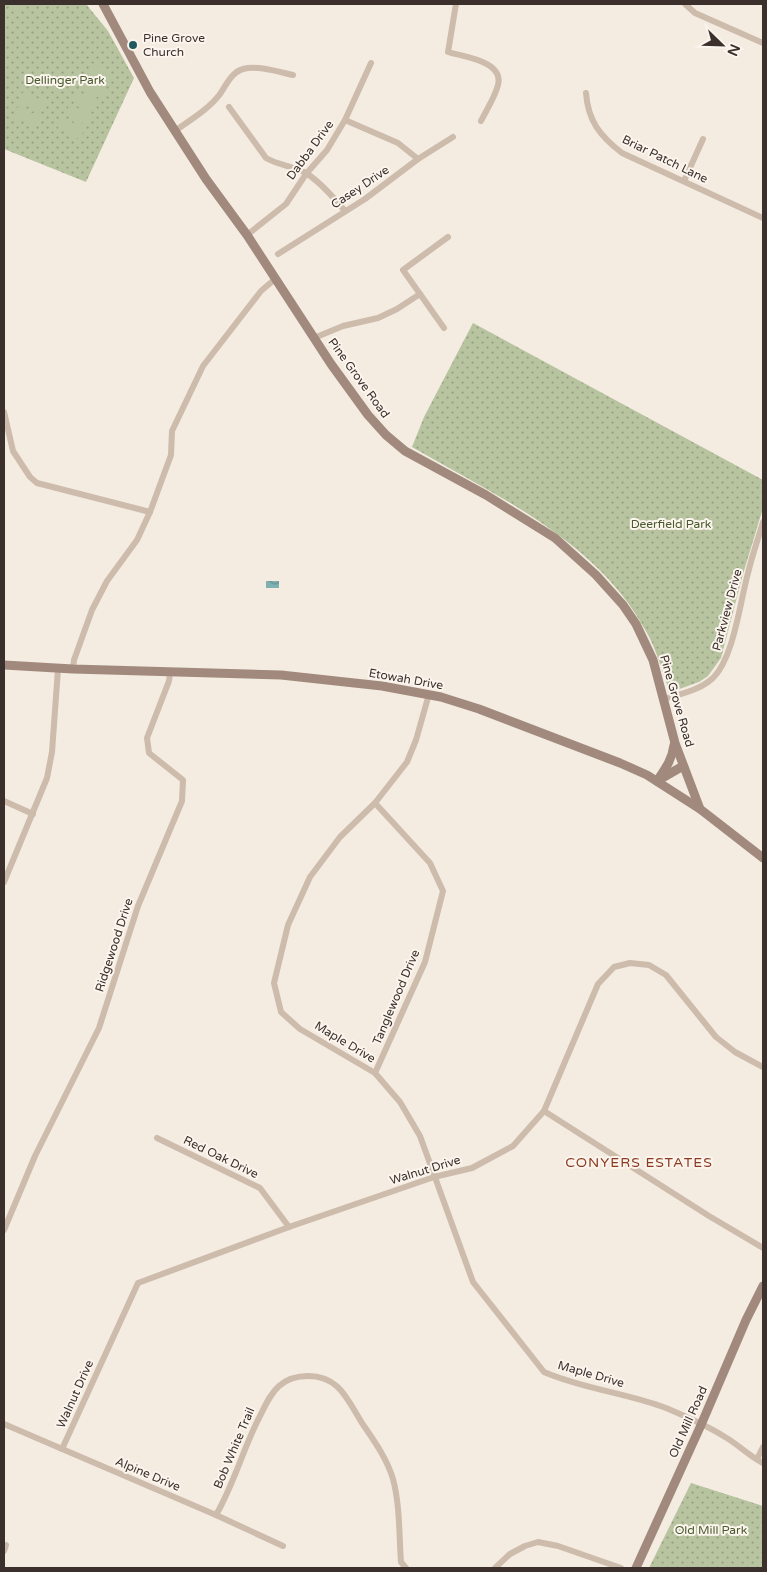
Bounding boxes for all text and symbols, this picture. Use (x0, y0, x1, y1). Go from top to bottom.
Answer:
north arrow (697, 20, 747, 70)
place label: Pine Grove Church (143, 31, 205, 59)
marker: Pine Grove Church (127, 39, 139, 51)
text: N (723, 41, 744, 58)
park label: Dellinger Park (25, 73, 105, 87)
street label: Dabba Drive (284, 117, 336, 183)
street label: Briar Patch Lane (620, 132, 710, 186)
street label: Casey Drive (328, 162, 392, 211)
street label: Pine Grove Road (325, 335, 393, 421)
park label: Deerfield Park (631, 517, 712, 531)
street label: Parkview Drive (709, 567, 745, 652)
street label: Pine Grove Road (657, 653, 697, 749)
street label: Etowah Drive (368, 666, 445, 692)
street label: Ridgewood Drive (92, 896, 136, 994)
street label: Tanglewood Drive (370, 947, 422, 1047)
street label: Maple Drive (312, 1018, 378, 1066)
street label: Red Oak Drive (181, 1133, 261, 1181)
street label: Walnut Drive (388, 1153, 462, 1187)
district label: CONYERS ESTATES (565, 1154, 713, 1171)
street label: Walnut Drive (54, 1358, 96, 1430)
street label: Maple Drive (556, 1358, 626, 1390)
street label: Old Mill Road (666, 1384, 710, 1460)
street label: Bob White Trail (211, 1405, 257, 1491)
street label: Alpine Drive (113, 1454, 183, 1494)
park label: Old Mill Park (675, 1523, 748, 1537)

